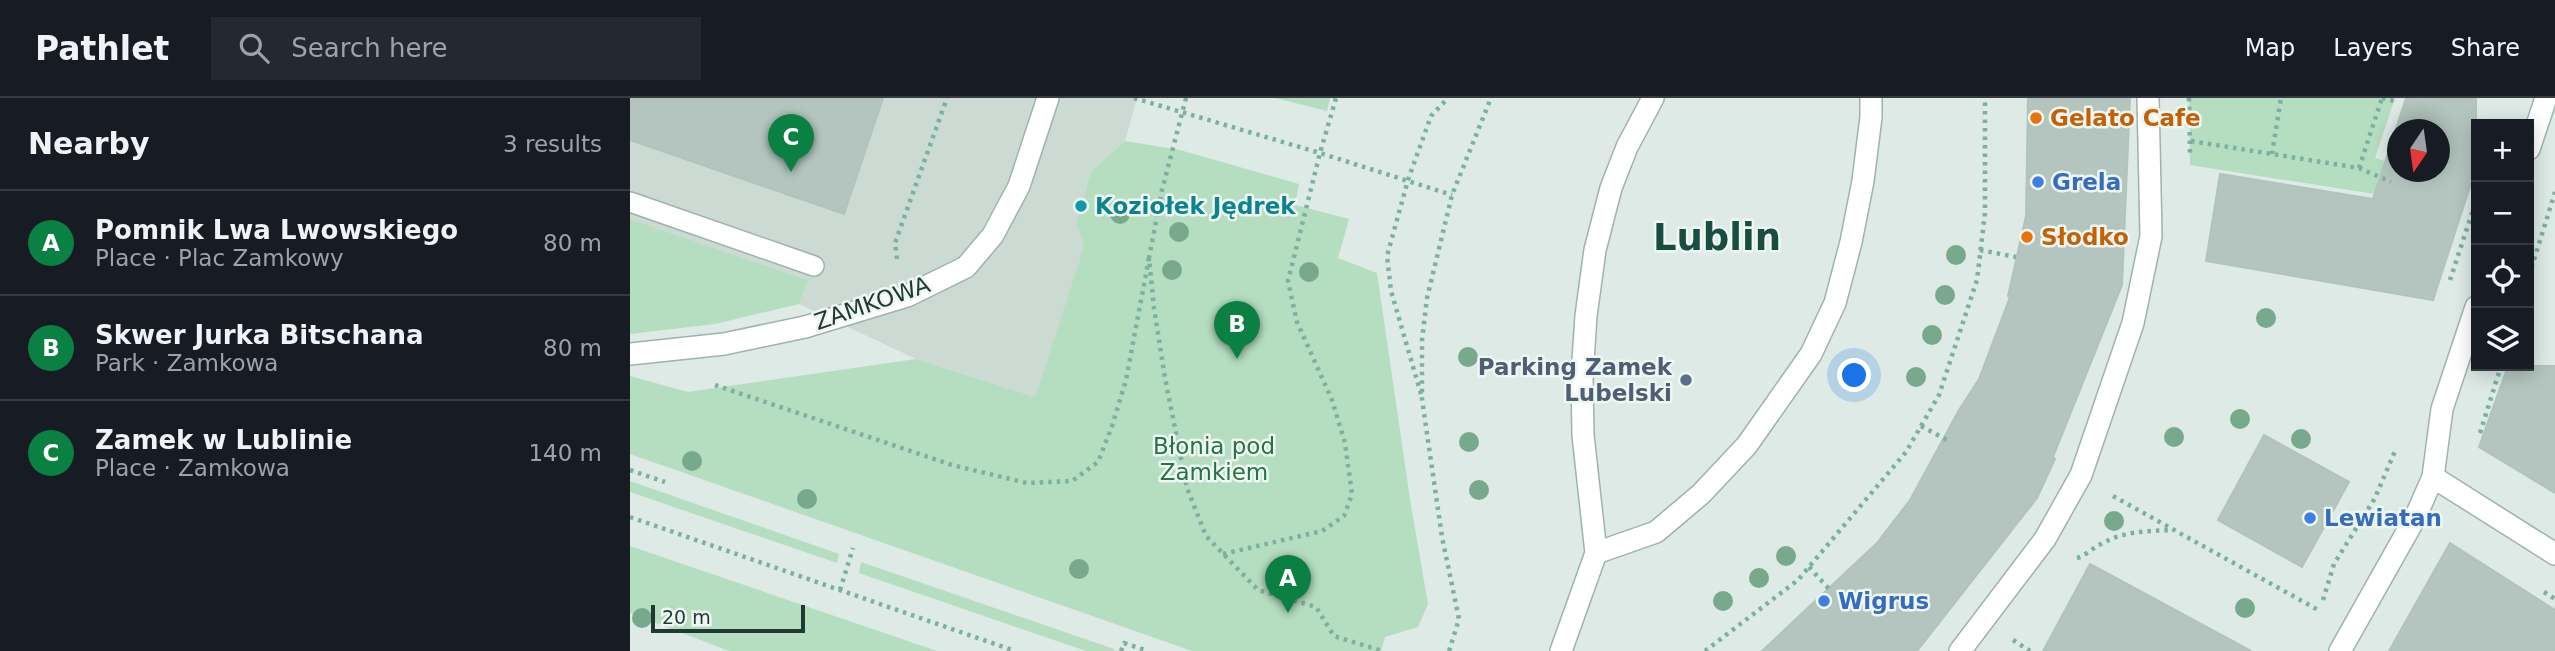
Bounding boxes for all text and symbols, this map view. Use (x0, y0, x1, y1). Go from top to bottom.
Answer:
search box (211, 17, 701, 80)
text: Pathlet (35, 29, 169, 68)
icon: search (235, 29, 273, 67)
text: Search here (291, 33, 448, 63)
text: Map (2245, 34, 2295, 62)
text: Layers (2333, 34, 2413, 62)
text: Share (2451, 34, 2520, 62)
place label: Gelato Cafe (2050, 105, 2201, 131)
marker: Gelato Cafe (2028, 110, 2044, 126)
pin: C (768, 114, 814, 172)
north arrow (2387, 119, 2450, 182)
map controls (2471, 119, 2534, 371)
button: + (2471, 119, 2534, 182)
text: Nearby (28, 126, 150, 161)
text: 3 results (503, 131, 602, 157)
place label: Grela (2052, 169, 2121, 195)
marker: Grela (2030, 174, 2046, 190)
button: − (2471, 182, 2534, 245)
place label: Koziołek Jędrek (1095, 193, 1296, 219)
marker: Koziołek Jędrek (1073, 198, 1089, 214)
text: Pomnik Lwa Lwowskiego (95, 215, 458, 245)
district label: Lublin (1653, 216, 1781, 259)
place label: Słodko (2041, 224, 2129, 250)
marker: Słodko (2019, 229, 2035, 245)
text: A (42, 230, 60, 256)
text: 80 m (543, 230, 602, 256)
text: Place · Plac Zamkowy (95, 245, 344, 271)
button: locate (2471, 245, 2534, 308)
street label: ZAMKOWA (811, 271, 933, 335)
pin: B (1214, 301, 1260, 359)
button: layers (2471, 308, 2534, 371)
text: Skwer Jurka Bitschana (95, 320, 424, 350)
text: B (42, 335, 60, 361)
text: 80 m (543, 335, 602, 361)
text: Park · Zamkowa (95, 350, 278, 376)
place label: Parking Zamek Lubelski (1478, 354, 1673, 406)
your location (1837, 358, 1871, 392)
marker: Parking Zamek Lubelski (1678, 372, 1694, 388)
text: Zamek w Lublinie (95, 425, 352, 455)
park label: Błonia pod Zamkiem (1153, 433, 1275, 485)
text: C (43, 440, 59, 466)
text: 140 m (528, 440, 602, 466)
text: Place · Zamkowa (95, 455, 290, 481)
place label: Lewiatan (2324, 505, 2442, 531)
marker: Lewiatan (2302, 510, 2318, 526)
pin: A (1265, 555, 1311, 613)
place label: Wigrus (1838, 588, 1929, 614)
marker: Wigrus (1816, 593, 1832, 609)
scale bar (651, 602, 805, 634)
text: 20 m (662, 606, 711, 628)

